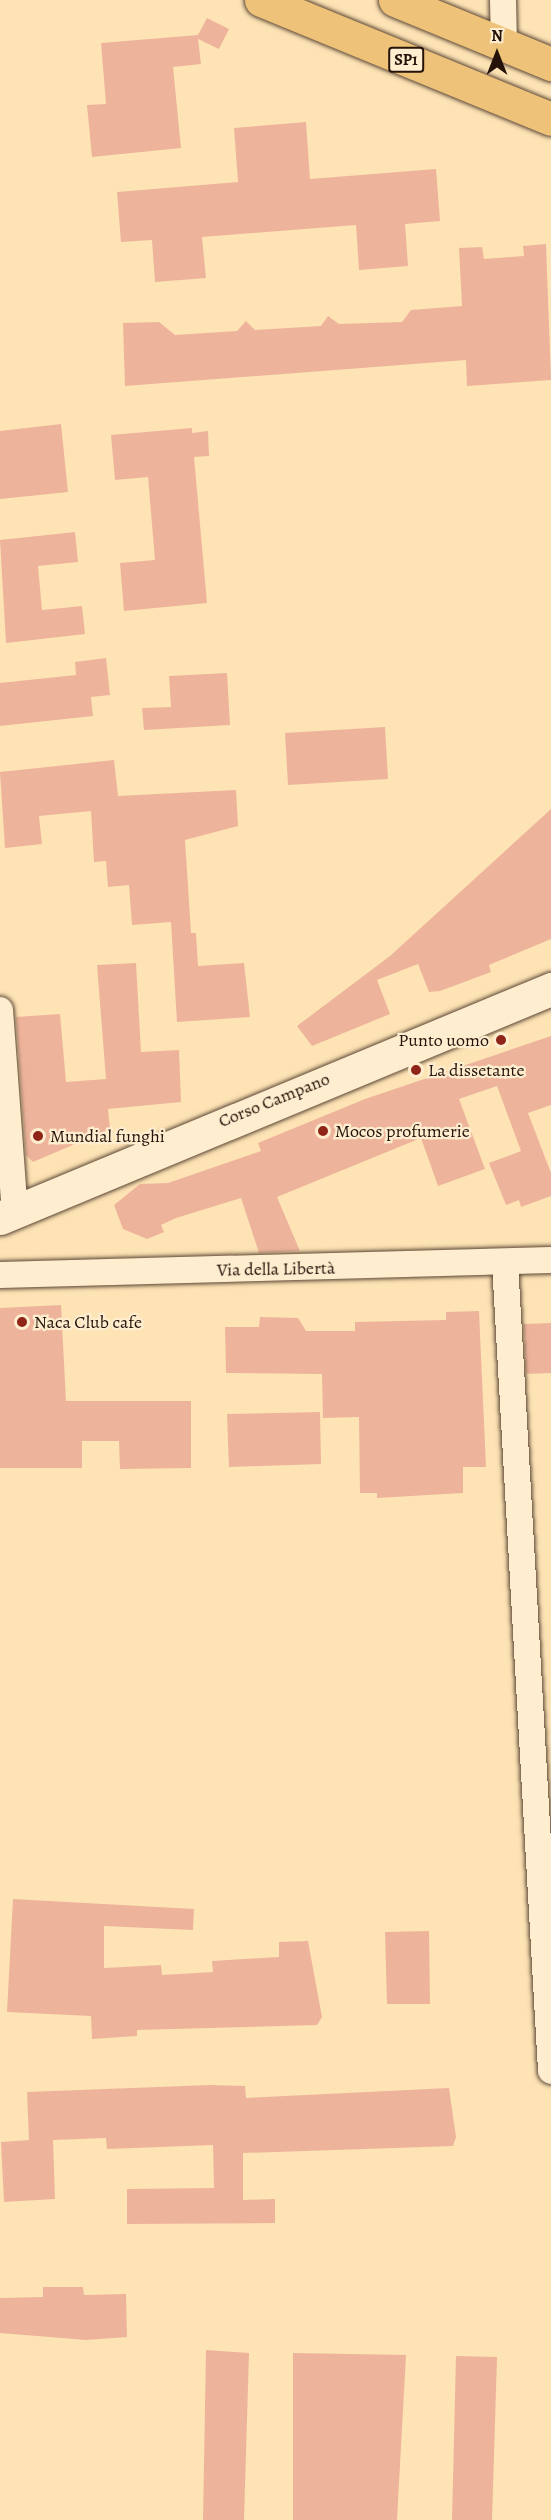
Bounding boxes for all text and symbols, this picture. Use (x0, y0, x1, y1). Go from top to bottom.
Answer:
north arrow (467, 24, 527, 84)
text: N (491, 25, 503, 47)
road number: SP1 (388, 47, 424, 73)
place label: Punto uomo (398, 1029, 489, 1051)
marker: Punto uomo (494, 1033, 508, 1047)
place label: La dissetante (428, 1059, 525, 1081)
marker: La dissetante (409, 1063, 423, 1077)
street label: Corso Campano (215, 1068, 333, 1132)
place label: Mocos profumerie (335, 1120, 470, 1142)
marker: Mocos profumerie (316, 1124, 330, 1138)
place label: Mundial funghi (50, 1125, 165, 1147)
marker: Mundial funghi (31, 1129, 45, 1143)
street label: Via della Libertà (217, 1257, 335, 1281)
place label: Naca Club cafe (34, 1311, 142, 1333)
marker: Naca Club cafe (15, 1315, 29, 1329)

